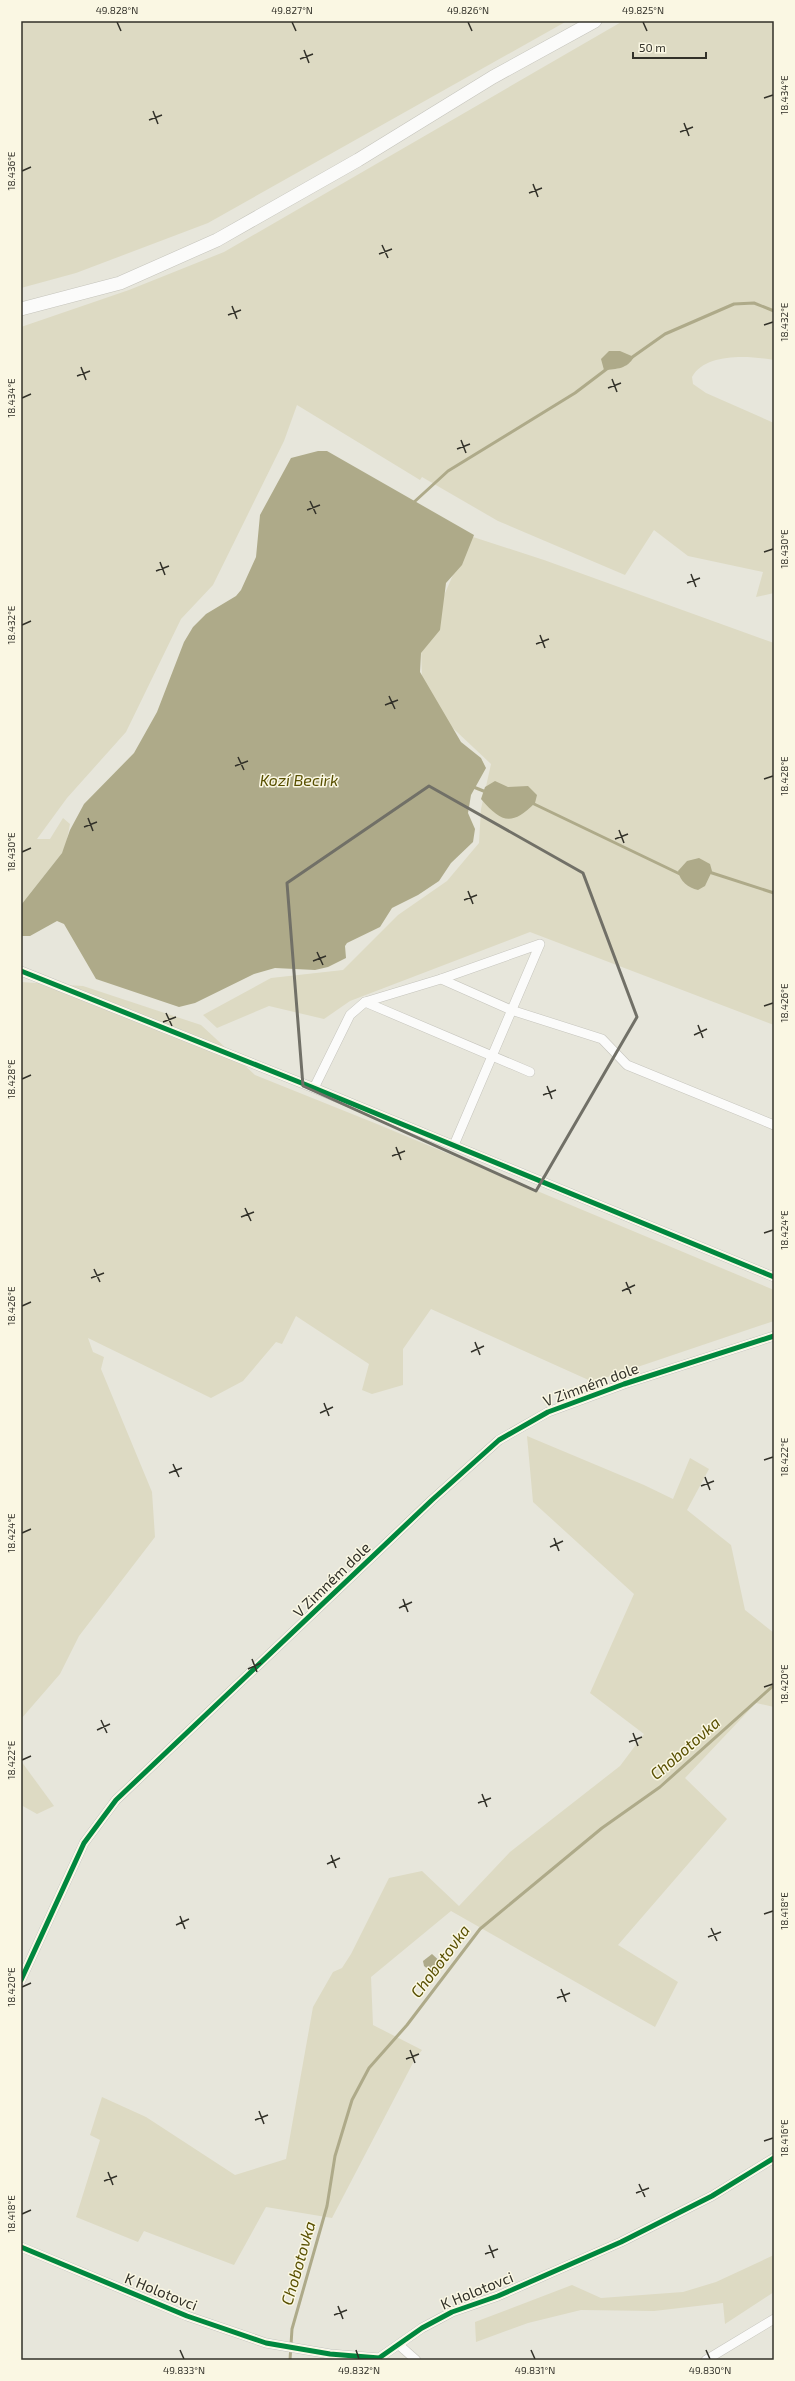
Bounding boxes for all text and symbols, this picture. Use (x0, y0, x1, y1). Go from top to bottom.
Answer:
text: 49.828°N (96, 4, 138, 16)
text: 49.827°N (271, 4, 313, 16)
text: 49.826°N (447, 4, 489, 16)
text: 49.825°N (622, 4, 664, 16)
scale bar (633, 34, 706, 60)
text: 50 m (639, 40, 666, 54)
text: 18.434°E (778, 75, 790, 115)
text: 18.436°E (5, 151, 17, 190)
text: 18.432°E (778, 302, 790, 341)
text: 18.434°E (5, 378, 17, 418)
text: 18.430°E (778, 529, 790, 569)
text: 18.432°E (5, 605, 17, 644)
text: 18.428°E (778, 756, 790, 796)
water label: Kozí Becirk (260, 770, 338, 789)
text: 18.430°E (5, 832, 17, 872)
text: 18.426°E (778, 983, 790, 1022)
text: 18.428°E (5, 1059, 17, 1099)
text: 18.424°E (778, 1210, 790, 1250)
text: 18.426°E (5, 1286, 17, 1325)
street label: V Zimném dole (540, 1358, 641, 1410)
text: 18.422°E (778, 1437, 790, 1476)
text: 18.424°E (5, 1513, 17, 1553)
street label: V Zimném dole (289, 1538, 374, 1621)
text: 18.420°E (778, 1664, 790, 1704)
water label: Chobotovka (646, 1712, 723, 1783)
text: 18.422°E (5, 1740, 17, 1779)
text: 18.418°E (778, 1892, 790, 1930)
water label: Chobotovka (406, 1921, 473, 2001)
text: 18.420°E (5, 1967, 17, 2007)
text: 18.416°E (778, 2119, 790, 2157)
text: 18.418°E (5, 2195, 17, 2233)
water label: Chobotovka (276, 2219, 319, 2307)
street label: K Holotovci (438, 2267, 516, 2313)
street label: K Holotovci (122, 2268, 200, 2314)
text: 49.833°N (163, 2364, 205, 2376)
text: 49.832°N (338, 2364, 380, 2376)
text: 49.831°N (515, 2364, 555, 2376)
text: 49.830°N (689, 2364, 731, 2376)

